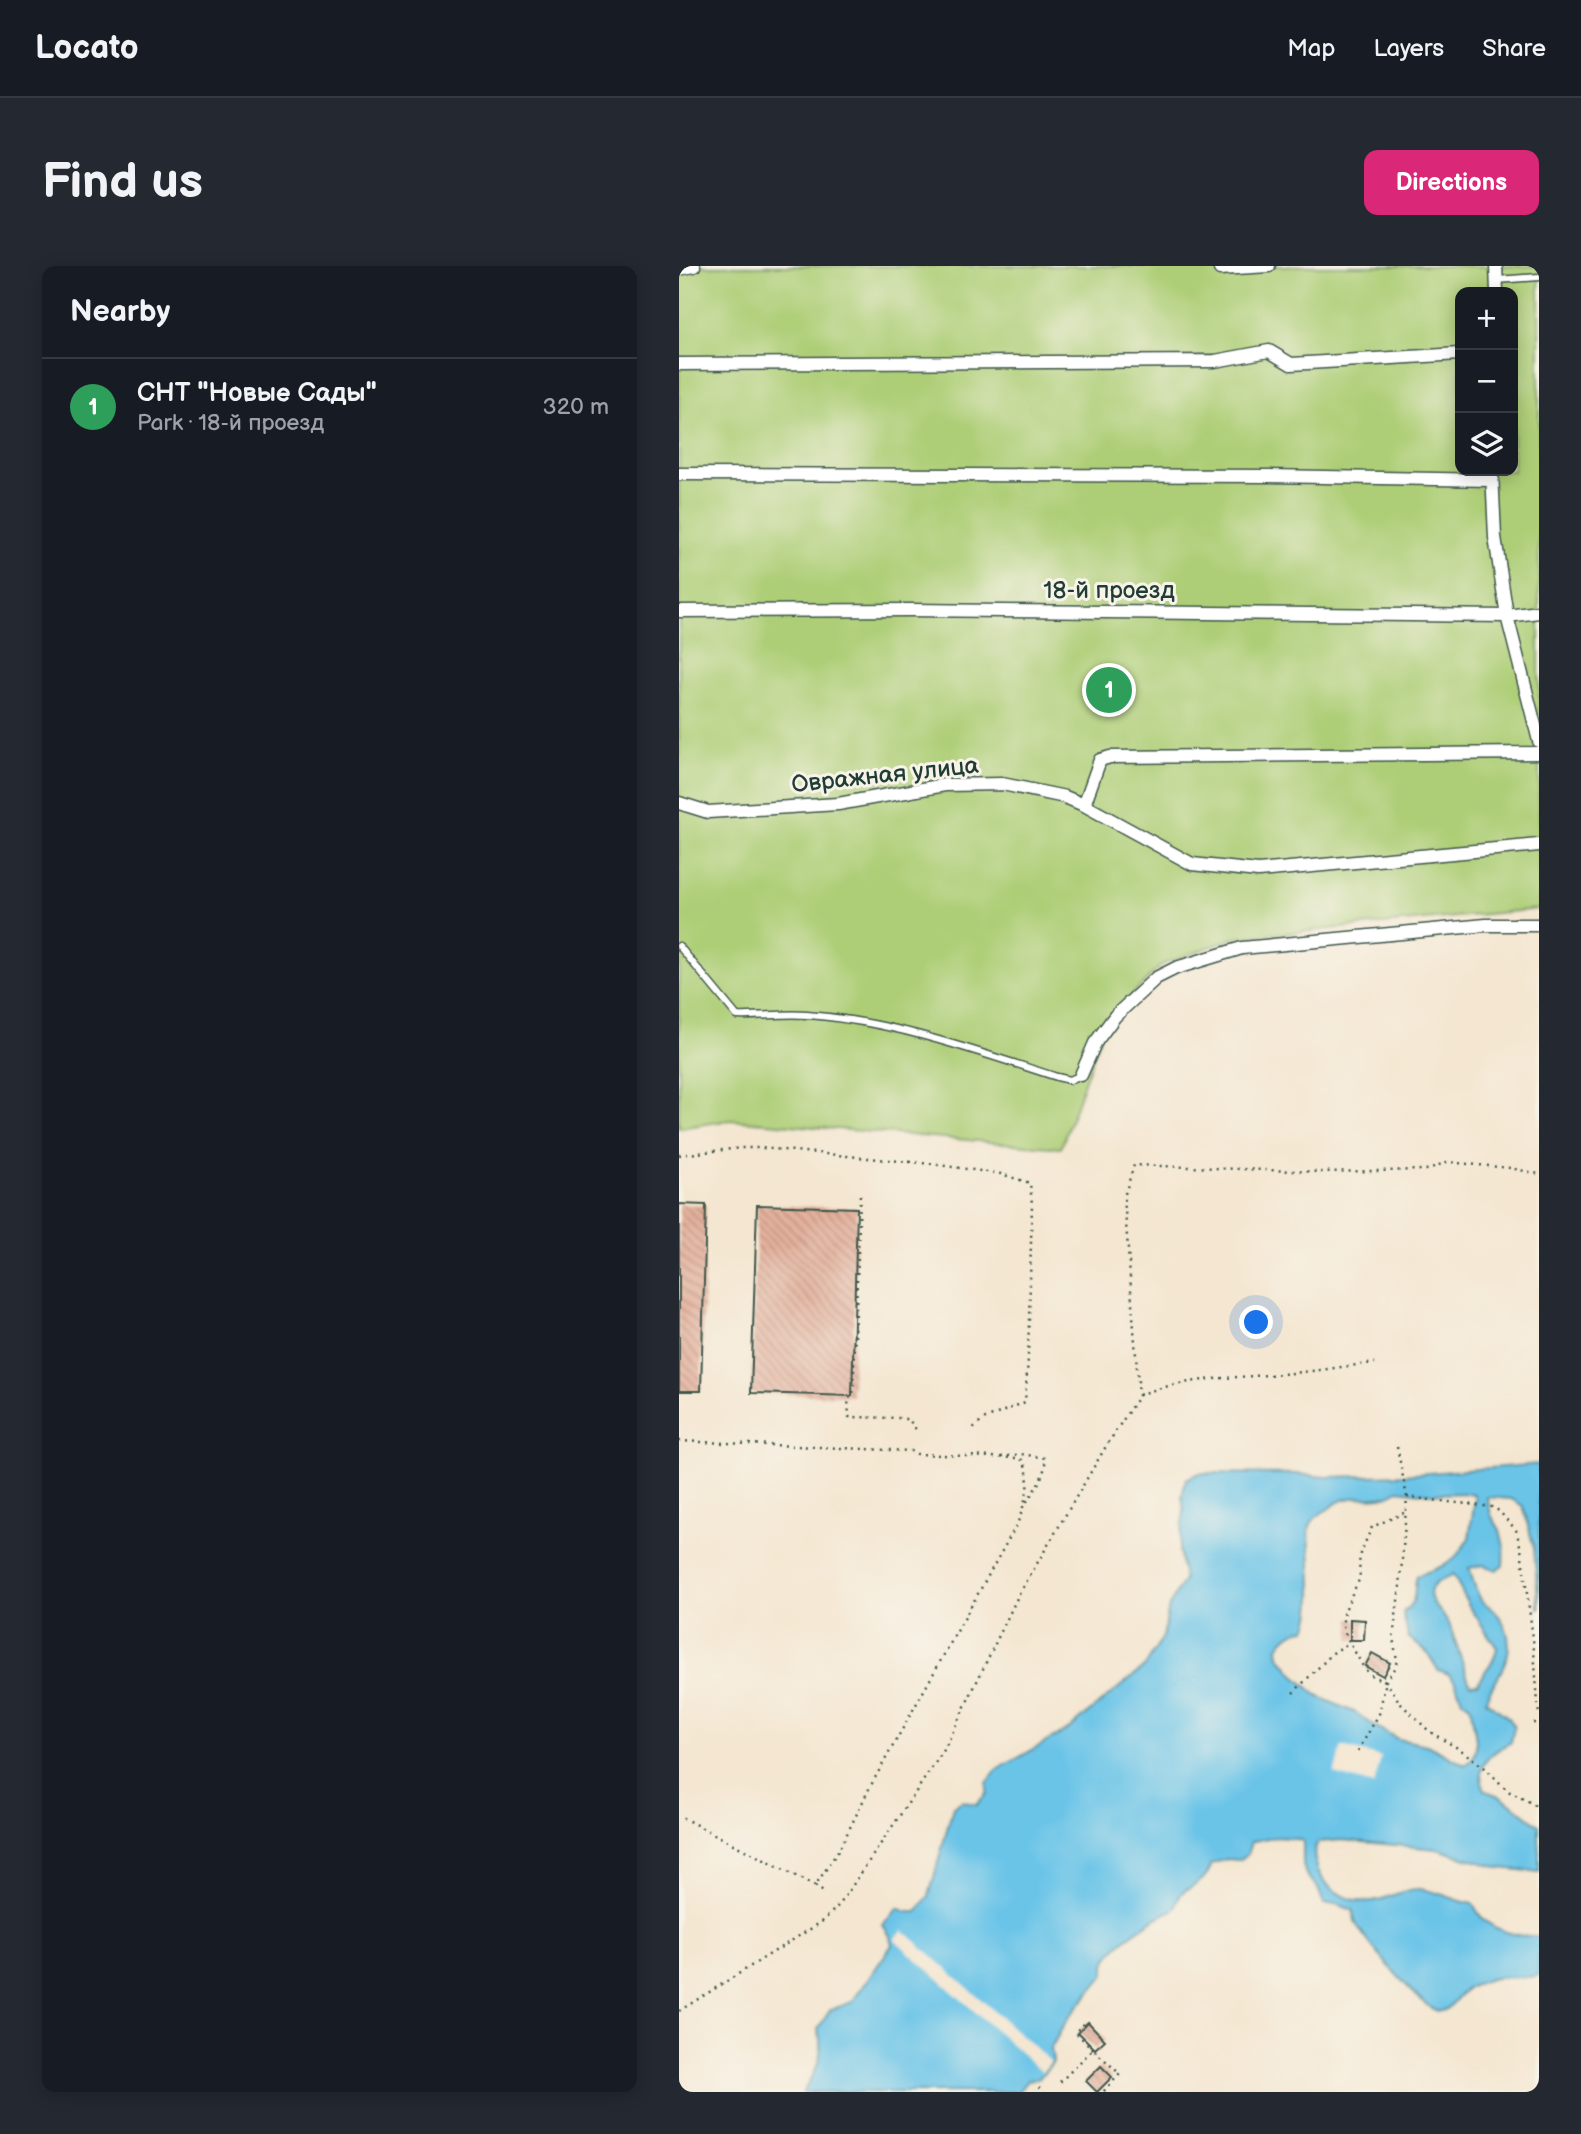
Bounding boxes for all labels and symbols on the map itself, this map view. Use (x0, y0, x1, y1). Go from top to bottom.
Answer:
street label: 18-й проезд (1043, 576, 1175, 605)
pin: 1 (1086, 664, 1132, 716)
street label: Овражная улица (790, 751, 980, 799)
your location (1239, 1305, 1273, 1339)

